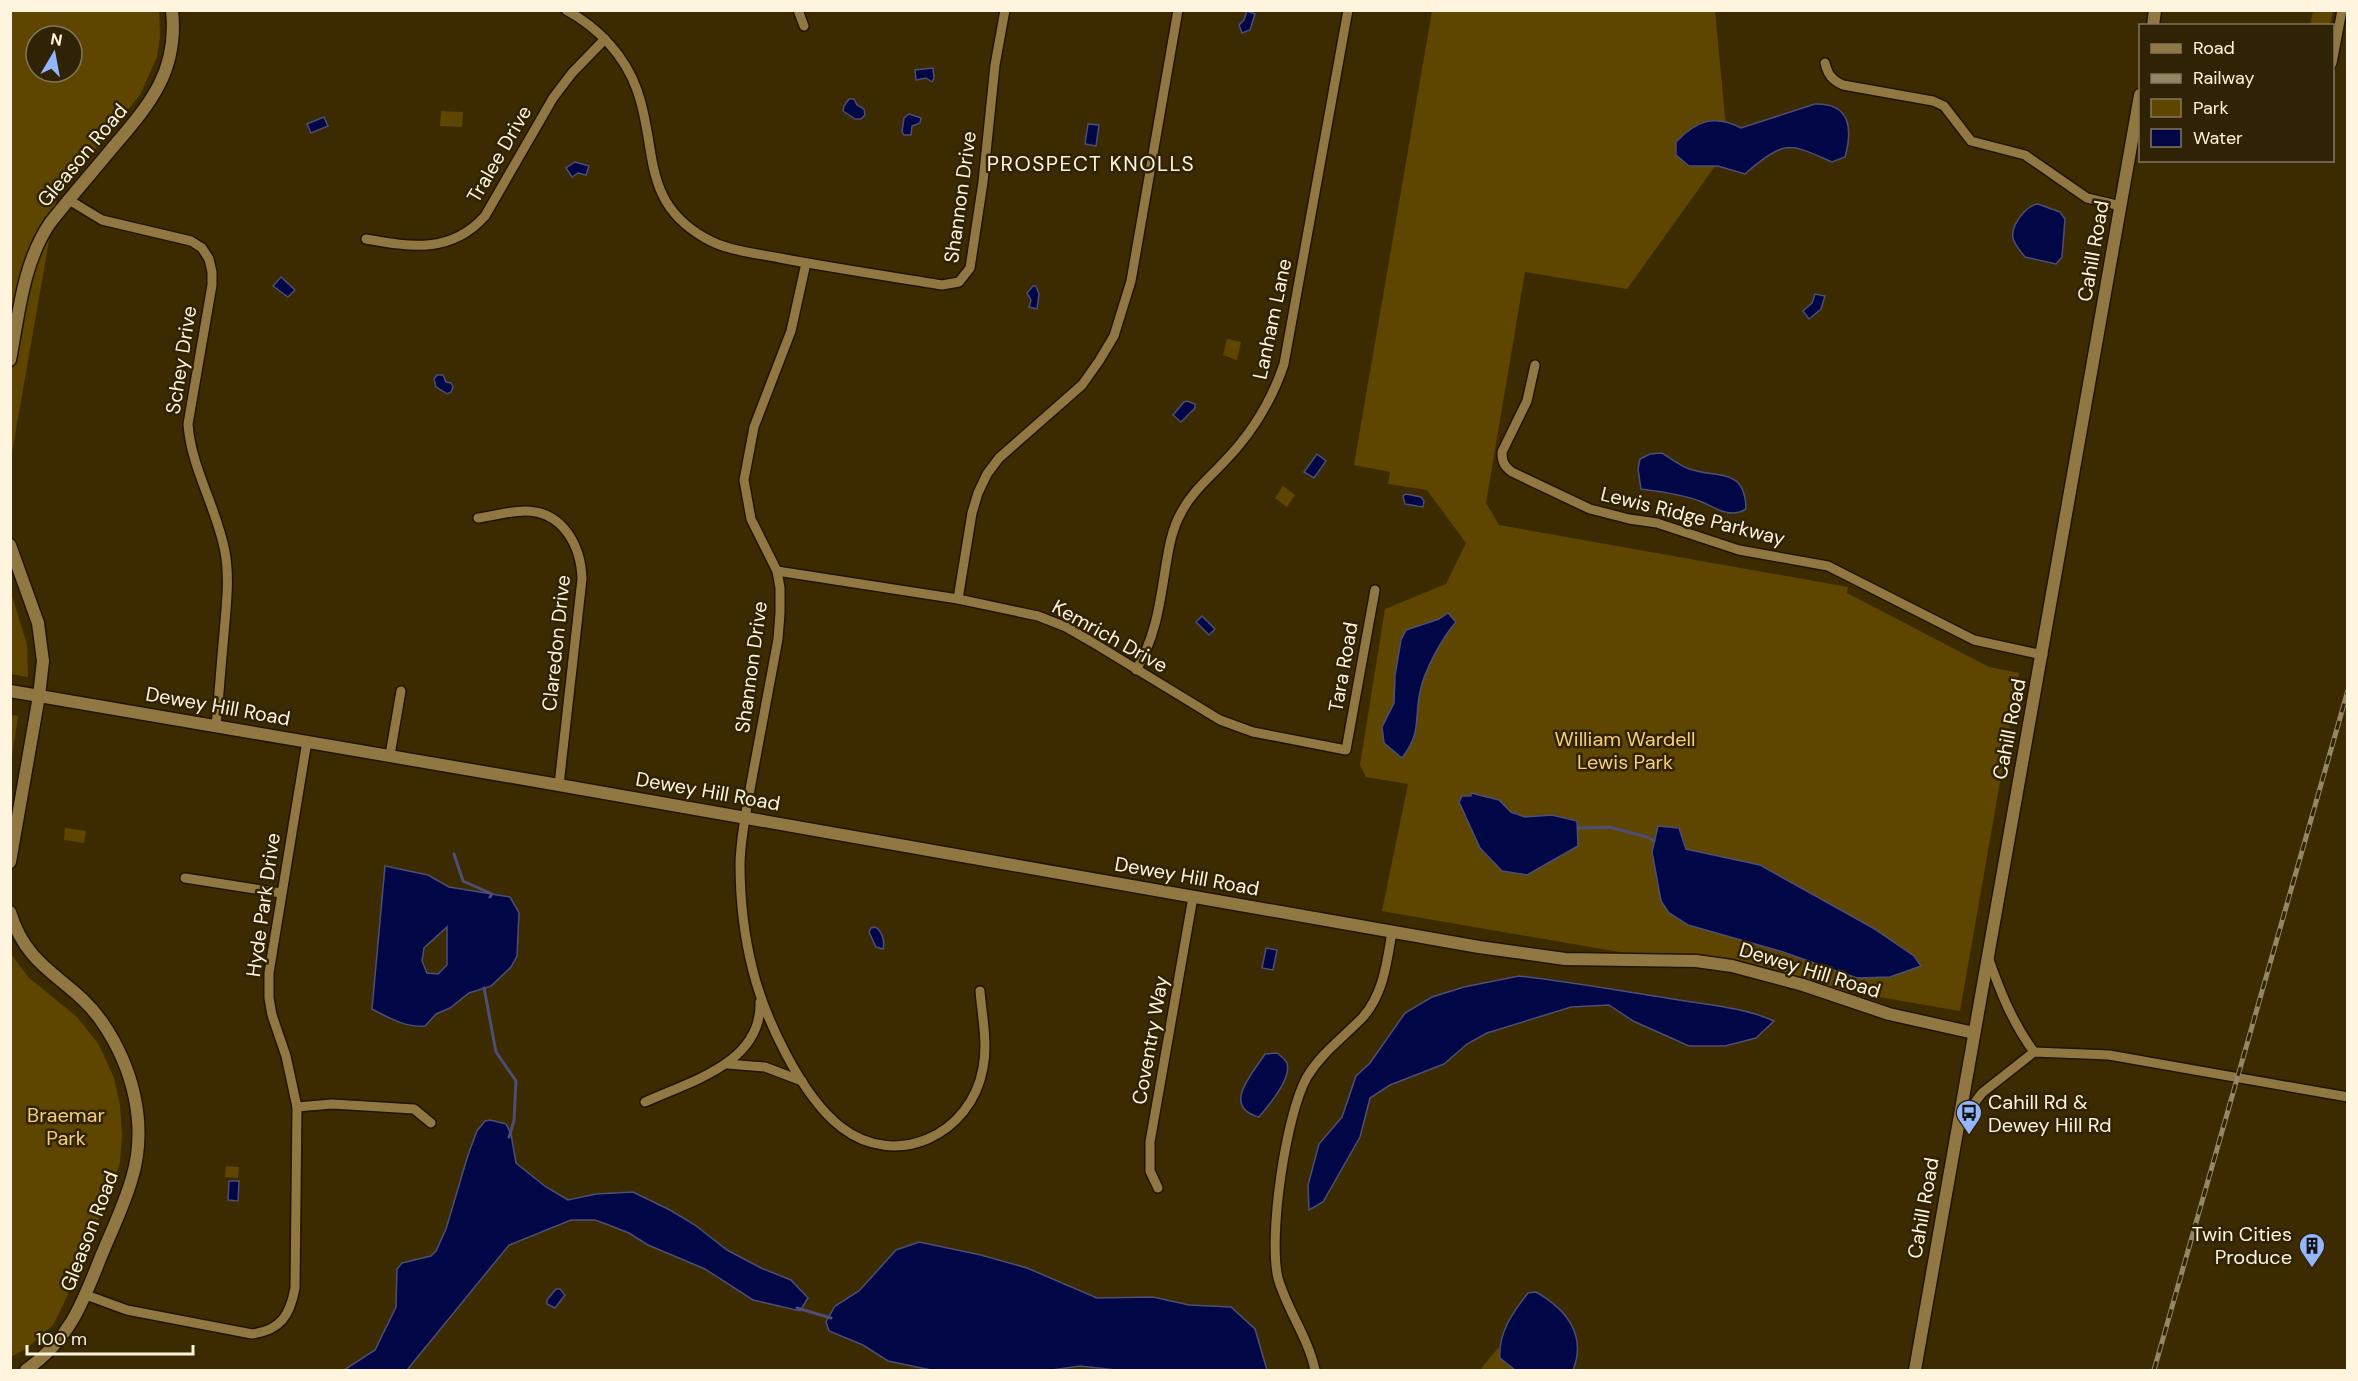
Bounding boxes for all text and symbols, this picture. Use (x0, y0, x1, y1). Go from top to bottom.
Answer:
north arrow (24, 24, 84, 84)
legend (2139, 24, 2334, 162)
text: N (49, 28, 64, 51)
text: Road (2193, 36, 2235, 60)
text: Railway (2193, 66, 2255, 90)
text: Park (2193, 96, 2229, 120)
street label: Gleason Road (31, 98, 133, 212)
street label: Tralee Drive (461, 101, 537, 207)
text: Water (2193, 126, 2243, 150)
street label: Shannon Drive (938, 129, 982, 265)
district label: PROSPECT KNOLLS (987, 150, 1195, 178)
street label: Cahill Road (2071, 198, 2115, 304)
street label: Lanham Lane (1247, 256, 1297, 382)
street label: Schey Drive (160, 304, 202, 416)
street label: Lewis Ridge Parkway (1598, 480, 1788, 552)
street label: Claredon Drive (536, 574, 576, 712)
street label: Kemrich Drive (1048, 594, 1172, 678)
street label: Shannon Drive (729, 599, 773, 735)
street label: Tara Road (1322, 620, 1364, 714)
street label: Cahill Road (1986, 676, 2032, 782)
street label: Dewey Hill Road (144, 681, 292, 731)
park label: William Wardell Lewis Park (1555, 726, 1696, 775)
street label: Dewey Hill Road (634, 766, 782, 816)
street label: Hyde Park Drive (240, 831, 286, 979)
street label: Dewey Hill Road (1113, 851, 1261, 901)
street label: Dewey Hill Road (1736, 936, 1884, 1004)
street label: Coventry Way (1126, 974, 1174, 1106)
place label: Cahill Rd & Dewey Hill Rd (1988, 1089, 2111, 1138)
bus stop icon: Cahill Rd & Dewey Hill Rd (1954, 1098, 1984, 1136)
park label: Braemar Park (27, 1102, 105, 1151)
street label: Cahill Road (1901, 1155, 1945, 1261)
street label: Gleason Road (54, 1167, 124, 1295)
place label: Twin Cities Produce (2192, 1221, 2292, 1270)
building icon: Twin Cities Produce (2297, 1231, 2327, 1269)
scale bar (27, 1318, 194, 1356)
text: 100 m (36, 1327, 87, 1351)

